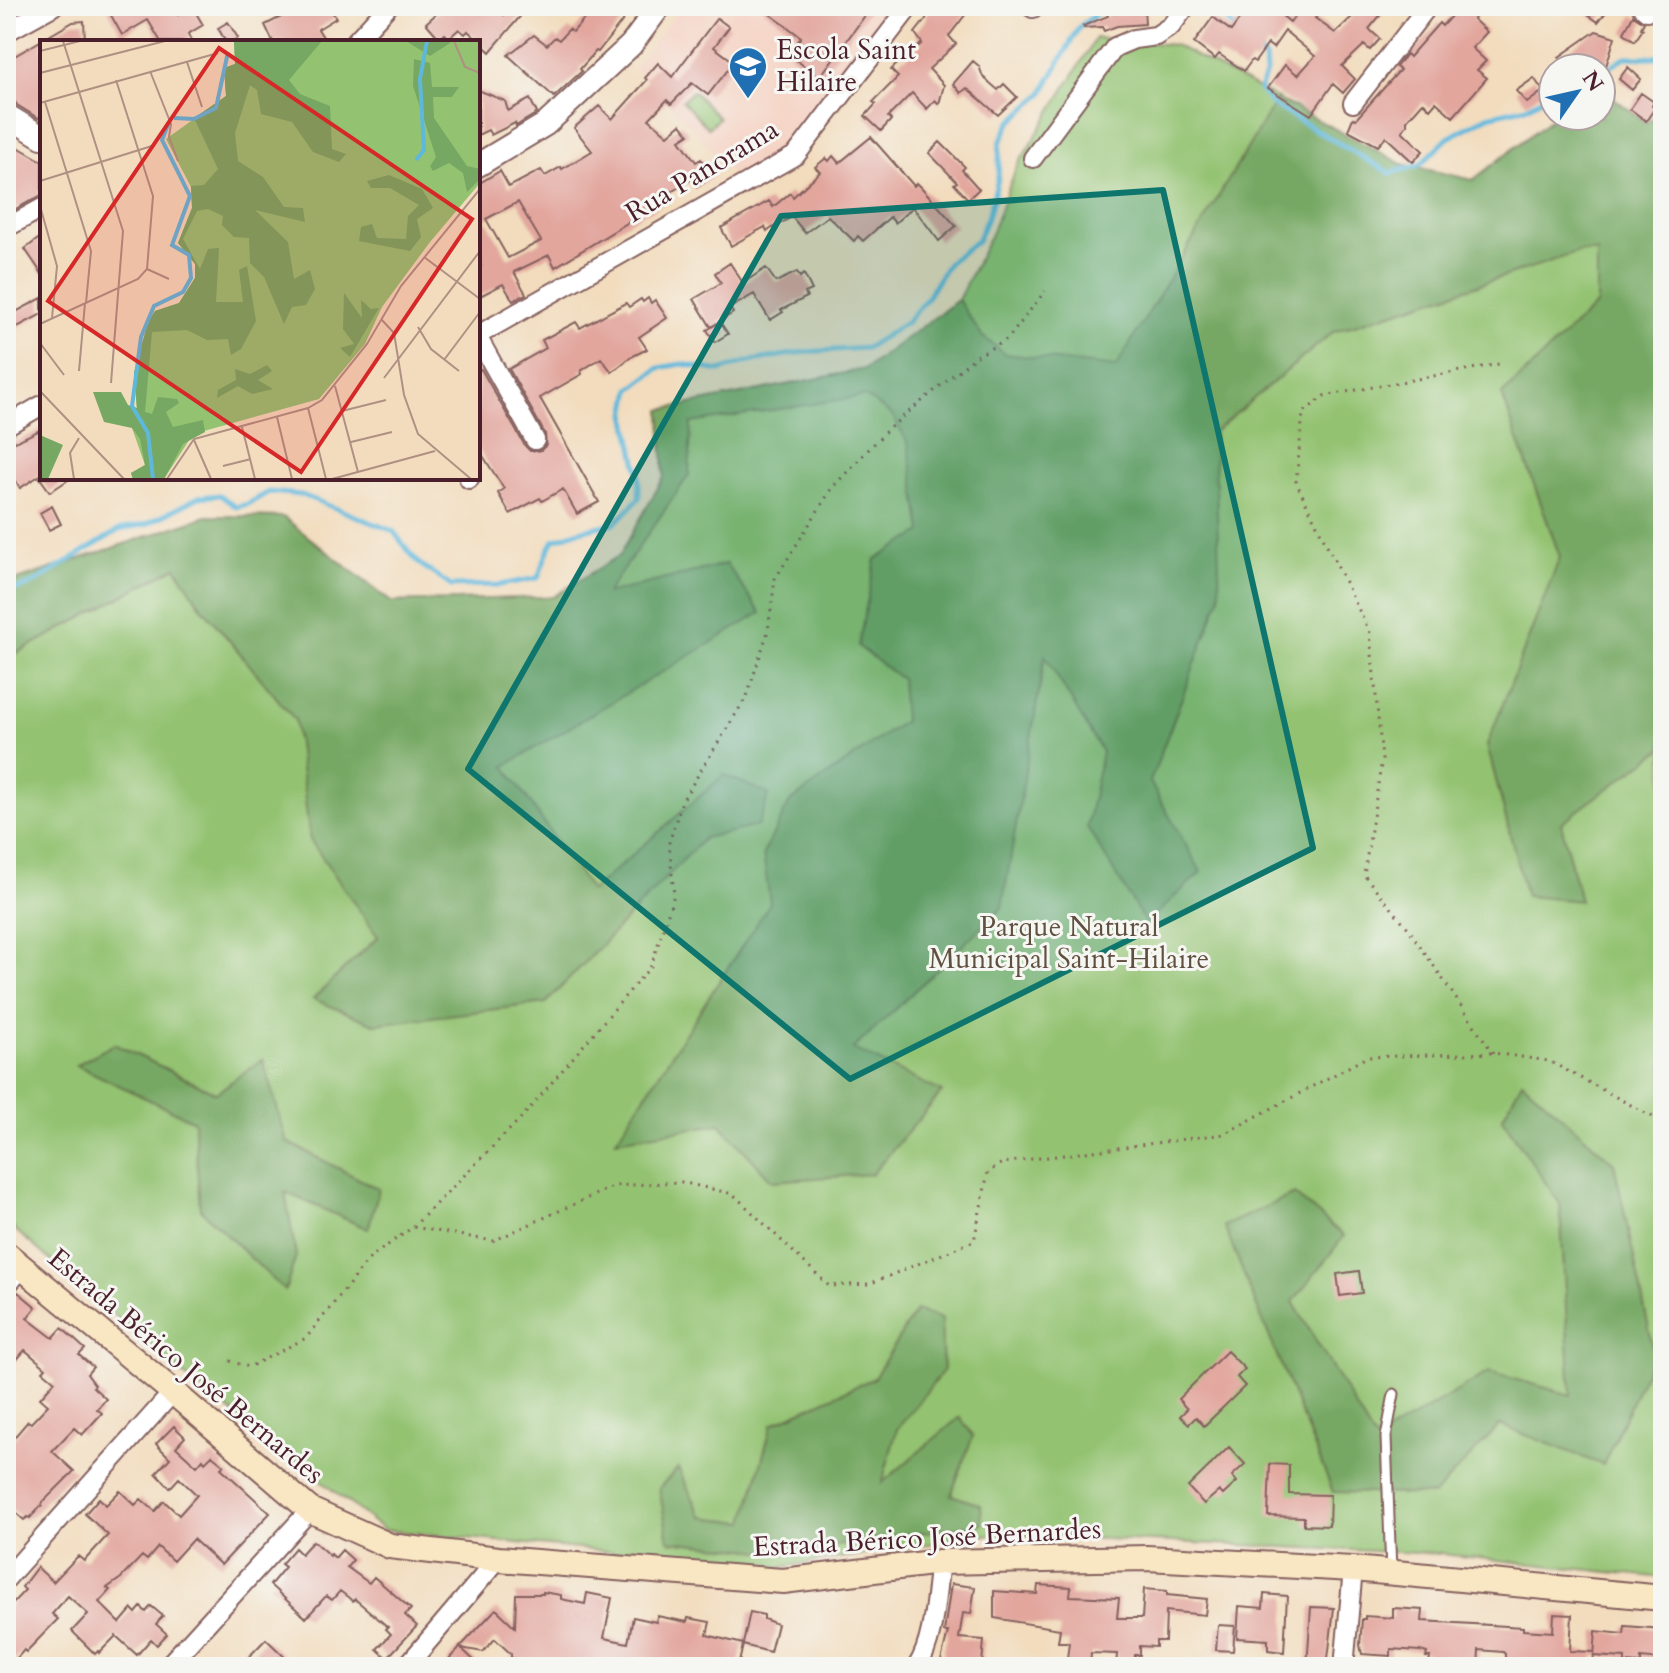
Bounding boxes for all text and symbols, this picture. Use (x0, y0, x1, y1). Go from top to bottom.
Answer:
place label: Escola Saint Hilaire (776, 31, 916, 101)
inset map (40, 40, 480, 480)
school or university icon: Escola Saint Hilaire (727, 45, 769, 100)
north arrow (1537, 52, 1617, 132)
text: N (1575, 65, 1611, 98)
street label: Rua Panorama (618, 110, 786, 232)
park label: Parque Natural Municipal Saint-Hilaire (929, 908, 1209, 978)
street label: Estrada Bérico José Bernardes (40, 1239, 332, 1493)
street label: Estrada Bérico José Bernardes (752, 1510, 1102, 1566)

